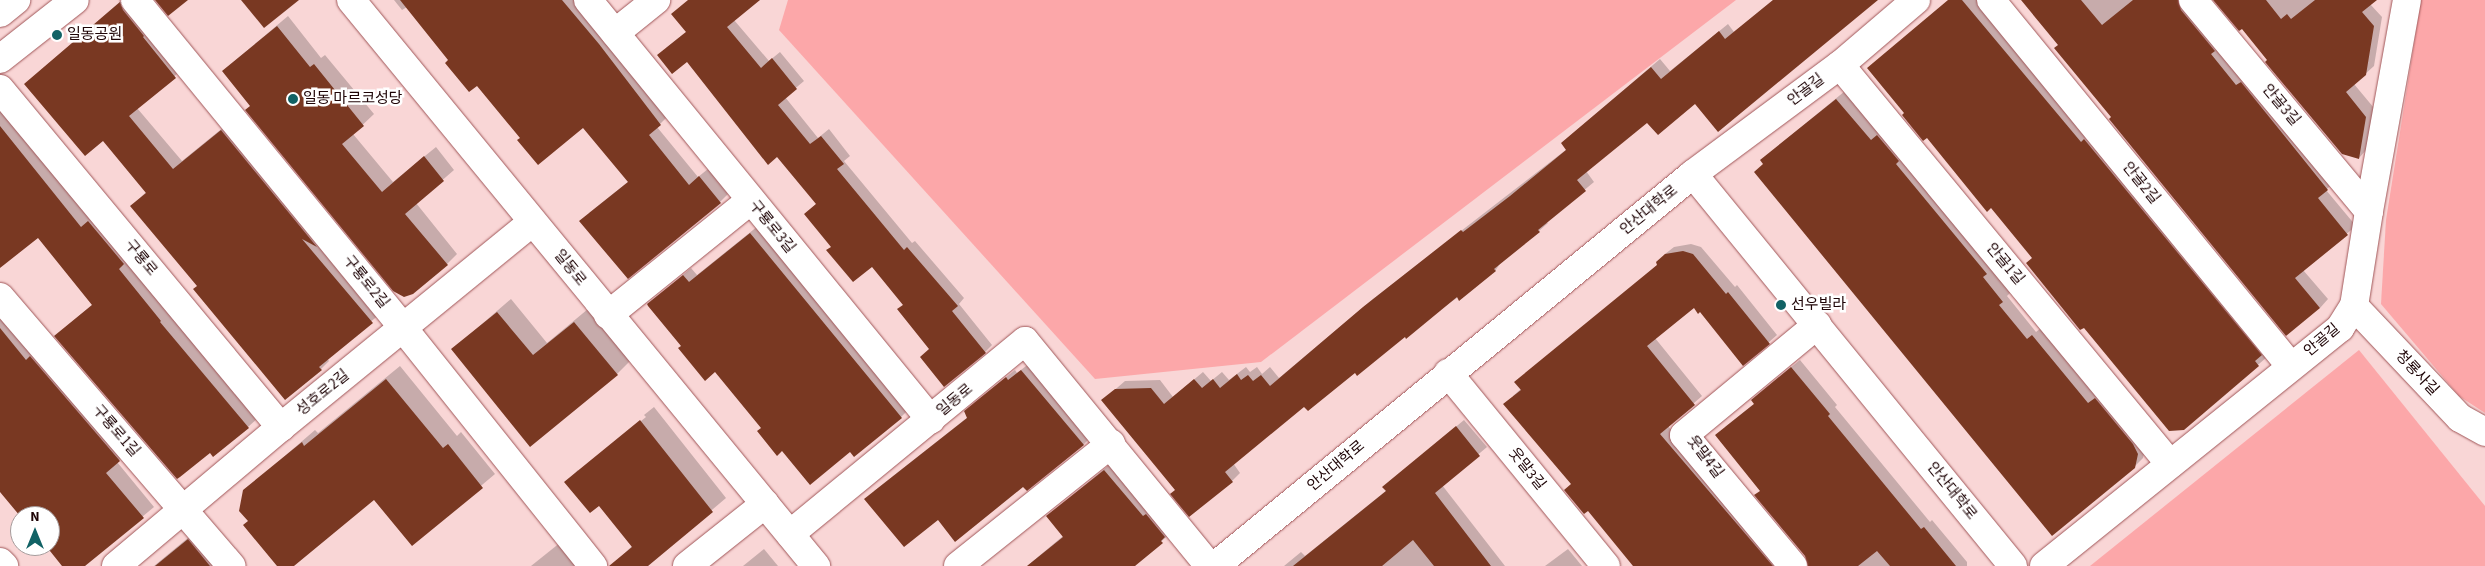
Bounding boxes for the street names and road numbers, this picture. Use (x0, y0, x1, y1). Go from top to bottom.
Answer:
street label: 안골길 (1784, 70, 1828, 110)
street label: 안골3길 (2258, 81, 2304, 129)
street label: 안골2길 (2119, 158, 2163, 208)
street label: 안산대학로 (1617, 181, 1681, 239)
street label: 구룡로3길 (745, 197, 799, 257)
street label: 구룡로 (121, 236, 161, 280)
street label: 안골1길 (1982, 240, 2028, 288)
street label: 일동로 (550, 246, 590, 290)
street label: 구룡로2길 (339, 252, 393, 312)
street label: 안골길 (2300, 320, 2344, 360)
street label: 청룡사길 (2392, 347, 2442, 399)
street label: 성호로2길 (293, 366, 353, 420)
street label: 일동로 (933, 380, 977, 420)
street label: 구룡로1길 (89, 401, 143, 461)
street label: 웃말4길 (1683, 432, 1727, 482)
street label: 안산대학로 (1304, 437, 1368, 495)
street label: 웃말3길 (1505, 444, 1549, 494)
street label: 안산대학로 (1923, 459, 1981, 523)

